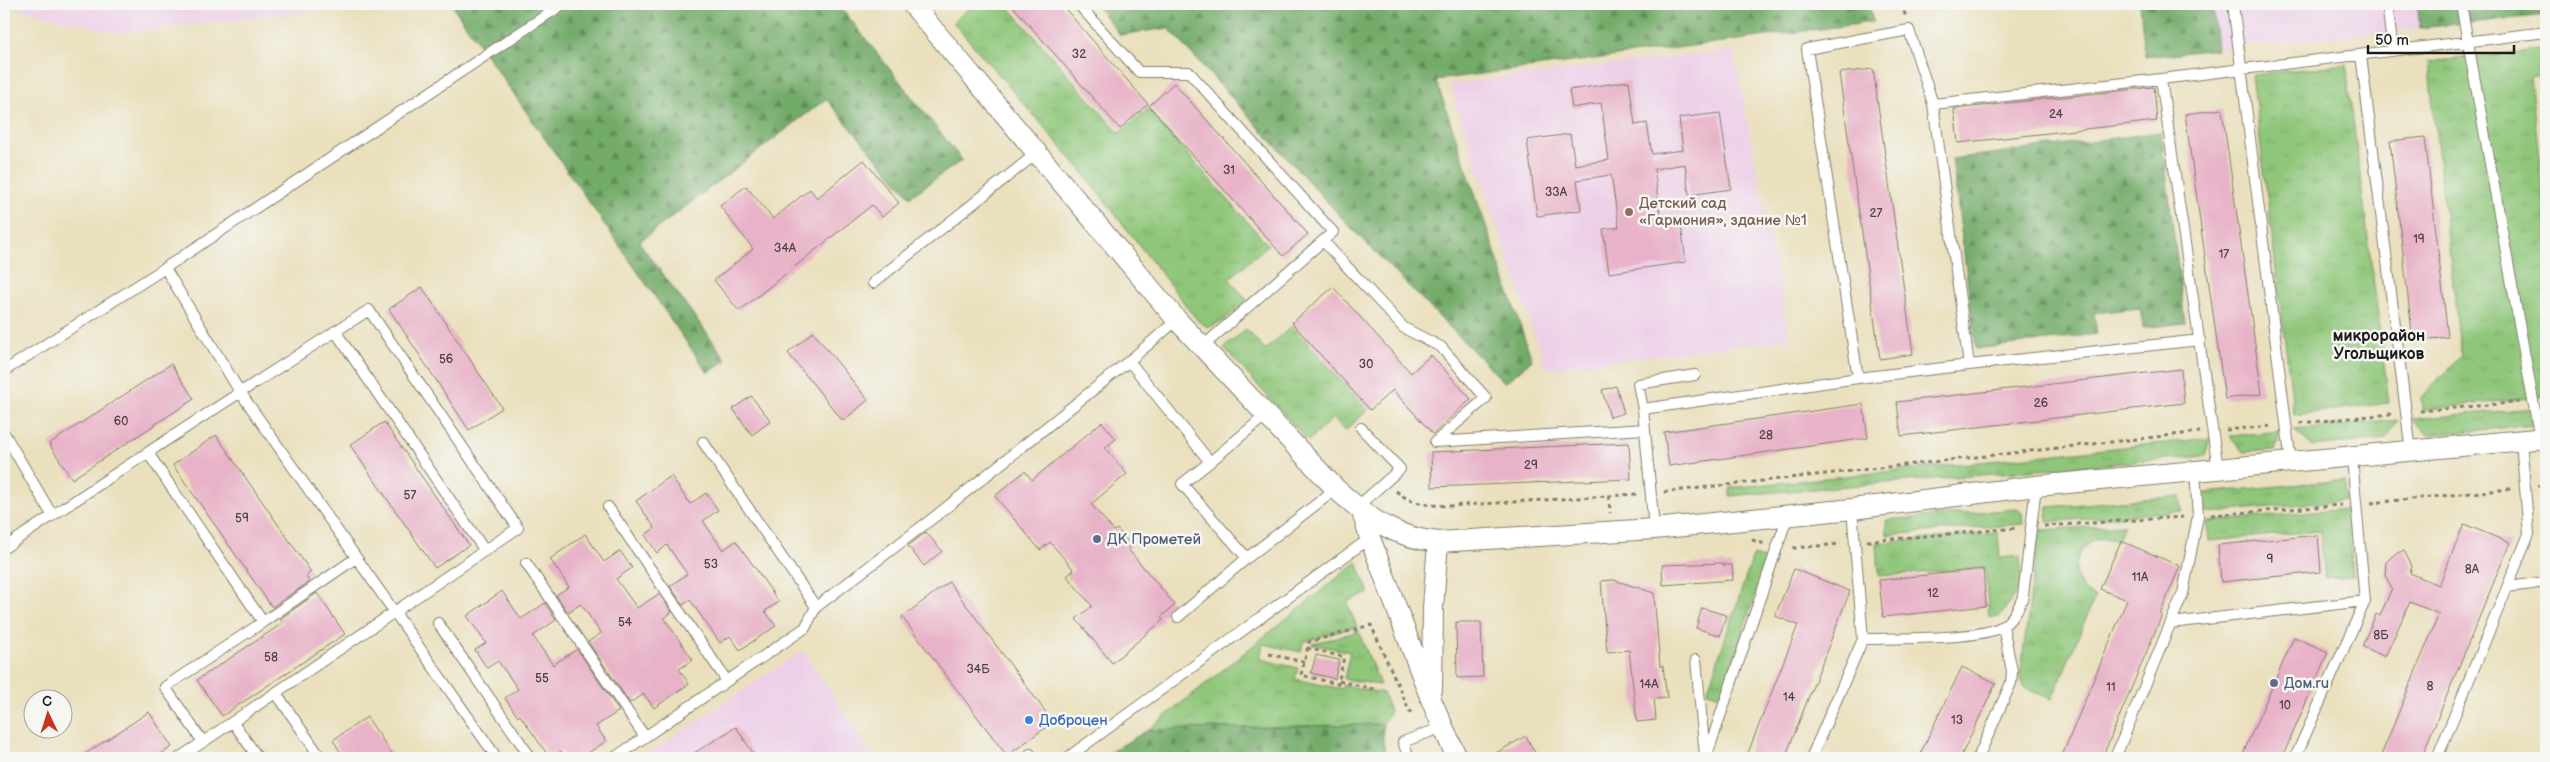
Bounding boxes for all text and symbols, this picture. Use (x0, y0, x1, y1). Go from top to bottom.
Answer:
scale bar (2368, 22, 2514, 54)
text: 50 m (2375, 31, 2409, 50)
house number: 32 (1072, 47, 1086, 62)
house number: 24 (2049, 107, 2064, 122)
house number: 31 (1223, 163, 1235, 178)
house number: 33А (1545, 185, 1568, 200)
place label: Детский сад «Гармония», здание №1 (1639, 194, 1807, 230)
marker: Детский сад «Гармония», здание №1 (1623, 206, 1635, 218)
house number: 27 (1870, 206, 1883, 221)
house number: 19 (2413, 232, 2425, 247)
house number: 34А (774, 241, 797, 256)
house number: 17 (2219, 247, 2229, 262)
district label: микрорайон Угольщиков (2333, 327, 2425, 364)
house number: 56 (439, 352, 453, 367)
house number: 30 (1359, 357, 1373, 372)
house number: 26 (2034, 396, 2048, 411)
house number: 60 (114, 414, 128, 429)
house number: 28 (1759, 428, 1773, 443)
house number: 29 (1524, 458, 1538, 473)
house number: 57 (404, 488, 416, 503)
house number: 59 (235, 511, 249, 526)
place label: ДК Прометей (1107, 530, 1201, 549)
marker: ДК Прометей (1091, 533, 1103, 545)
house number: 9 (2267, 552, 2274, 567)
house number: 53 (704, 557, 718, 572)
house number: 8А (2465, 562, 2480, 577)
house number: 11А (2132, 570, 2149, 585)
house number: 12 (1927, 586, 1939, 601)
house number: 54 (618, 615, 633, 630)
house number: 8Б (2373, 628, 2389, 643)
house number: 58 (264, 650, 278, 665)
house number: 34Б (966, 662, 990, 677)
house number: 55 (535, 671, 549, 686)
place label: Дом.ru (2284, 674, 2329, 693)
house number: 14А (1639, 677, 1659, 692)
marker: Дом.ru (2268, 677, 2280, 689)
house number: 8 (2427, 679, 2434, 694)
house number: 11 (2106, 680, 2116, 695)
north arrow (22, 690, 72, 740)
house number: 14 (1783, 690, 1796, 705)
text: С (42, 693, 53, 710)
house number: 10 (2279, 698, 2291, 713)
place label: Доброцен (1039, 711, 1108, 730)
house number: 13 (1951, 713, 1963, 728)
marker: Доброцен (1023, 714, 1035, 726)

